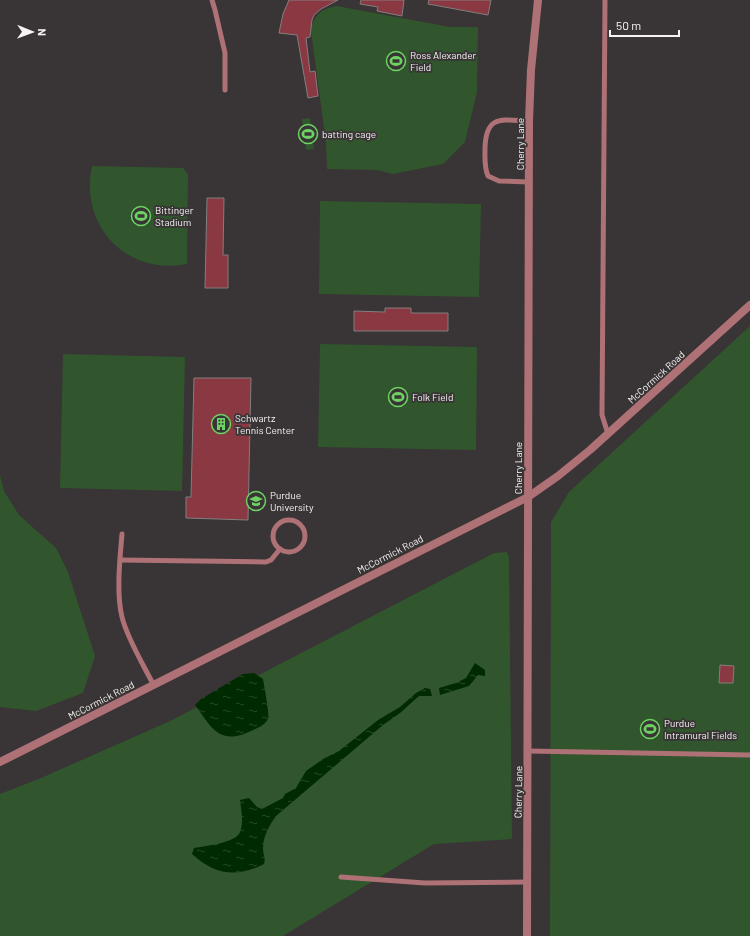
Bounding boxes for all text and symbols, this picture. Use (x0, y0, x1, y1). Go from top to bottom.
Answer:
north arrow (12, 12, 52, 52)
scale bar (610, 12, 679, 38)
text: 50 m (616, 18, 641, 32)
text: N (36, 28, 49, 36)
place label: Ross Alexander Field (410, 49, 477, 73)
sports icon: Ross Alexander Field (385, 50, 407, 72)
street label: Cherry Lane (514, 118, 526, 170)
sports icon: batting cage (297, 123, 319, 145)
place label: batting cage (322, 128, 376, 140)
place label: Bittinger Stadium (155, 204, 194, 228)
sports icon: Bittinger Stadium (130, 205, 152, 227)
street label: McCormick Road (625, 348, 687, 406)
sports icon: Folk Field (387, 386, 409, 408)
place label: Folk Field (412, 391, 453, 403)
place label: Schwartz Tennis Center (235, 412, 295, 436)
building icon: Schwartz Tennis Center (210, 413, 232, 435)
street label: Cherry Lane (512, 442, 524, 494)
place label: Purdue University (270, 489, 314, 513)
school or university icon: Purdue University (245, 490, 267, 512)
street label: McCormick Road (355, 532, 425, 576)
street label: McCormick Road (66, 678, 136, 722)
place label: Purdue Intramural Fields (664, 717, 737, 741)
sports icon: Purdue Intramural Fields (639, 718, 661, 740)
street label: Cherry Lane (512, 766, 524, 818)

